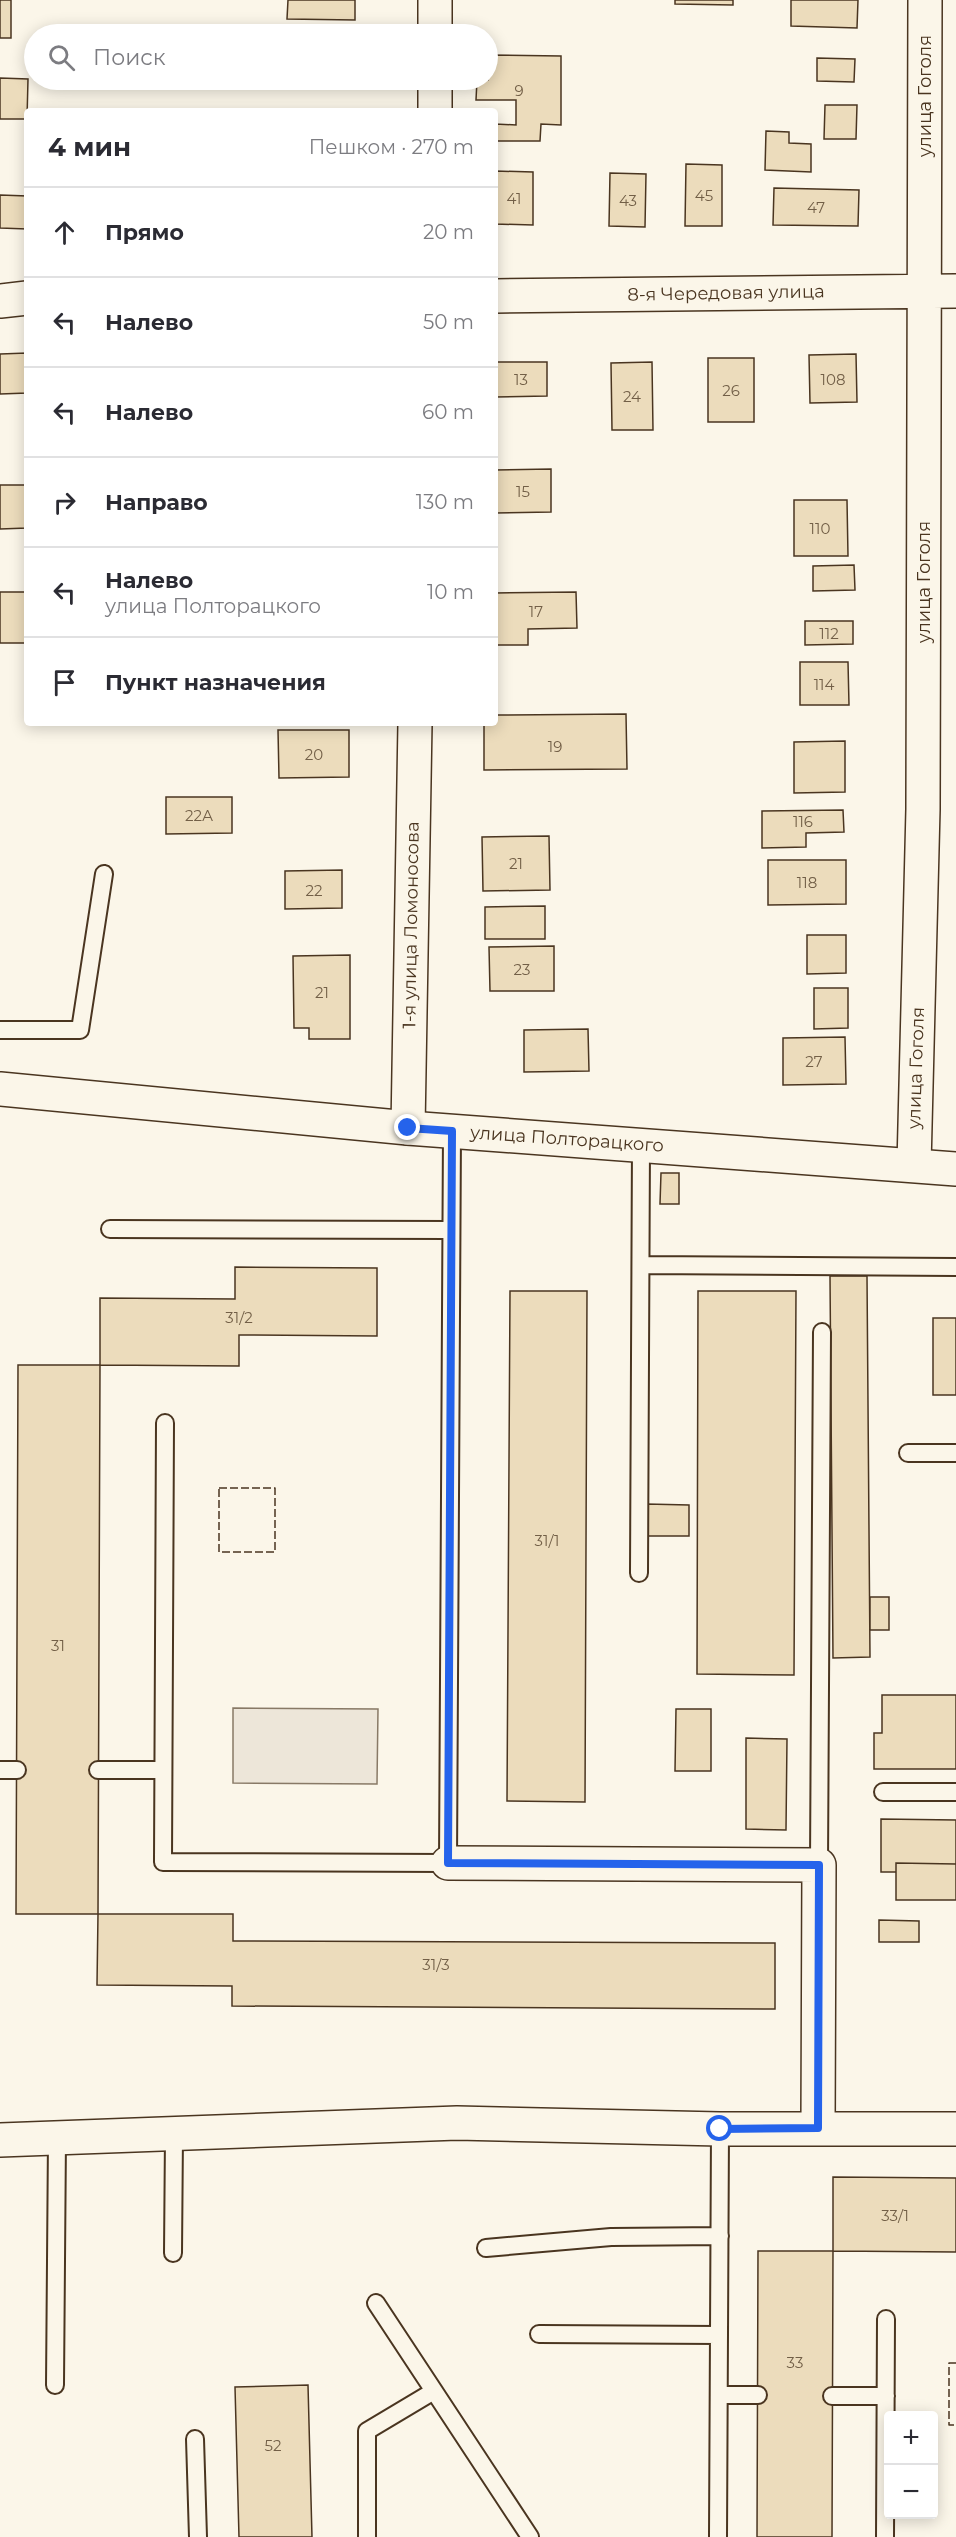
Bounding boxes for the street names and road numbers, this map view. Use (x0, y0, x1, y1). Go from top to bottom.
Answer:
street label: улица Гоголя (914, 35, 936, 158)
street label: 8-я Чередовая улица (627, 280, 825, 306)
street label: улица Гоголя (913, 521, 935, 644)
street label: 1-я улица Ломоносова (398, 821, 424, 1029)
street label: улица Гоголя (903, 1007, 929, 1130)
street label: улица Полторацкого (468, 1121, 665, 1157)

